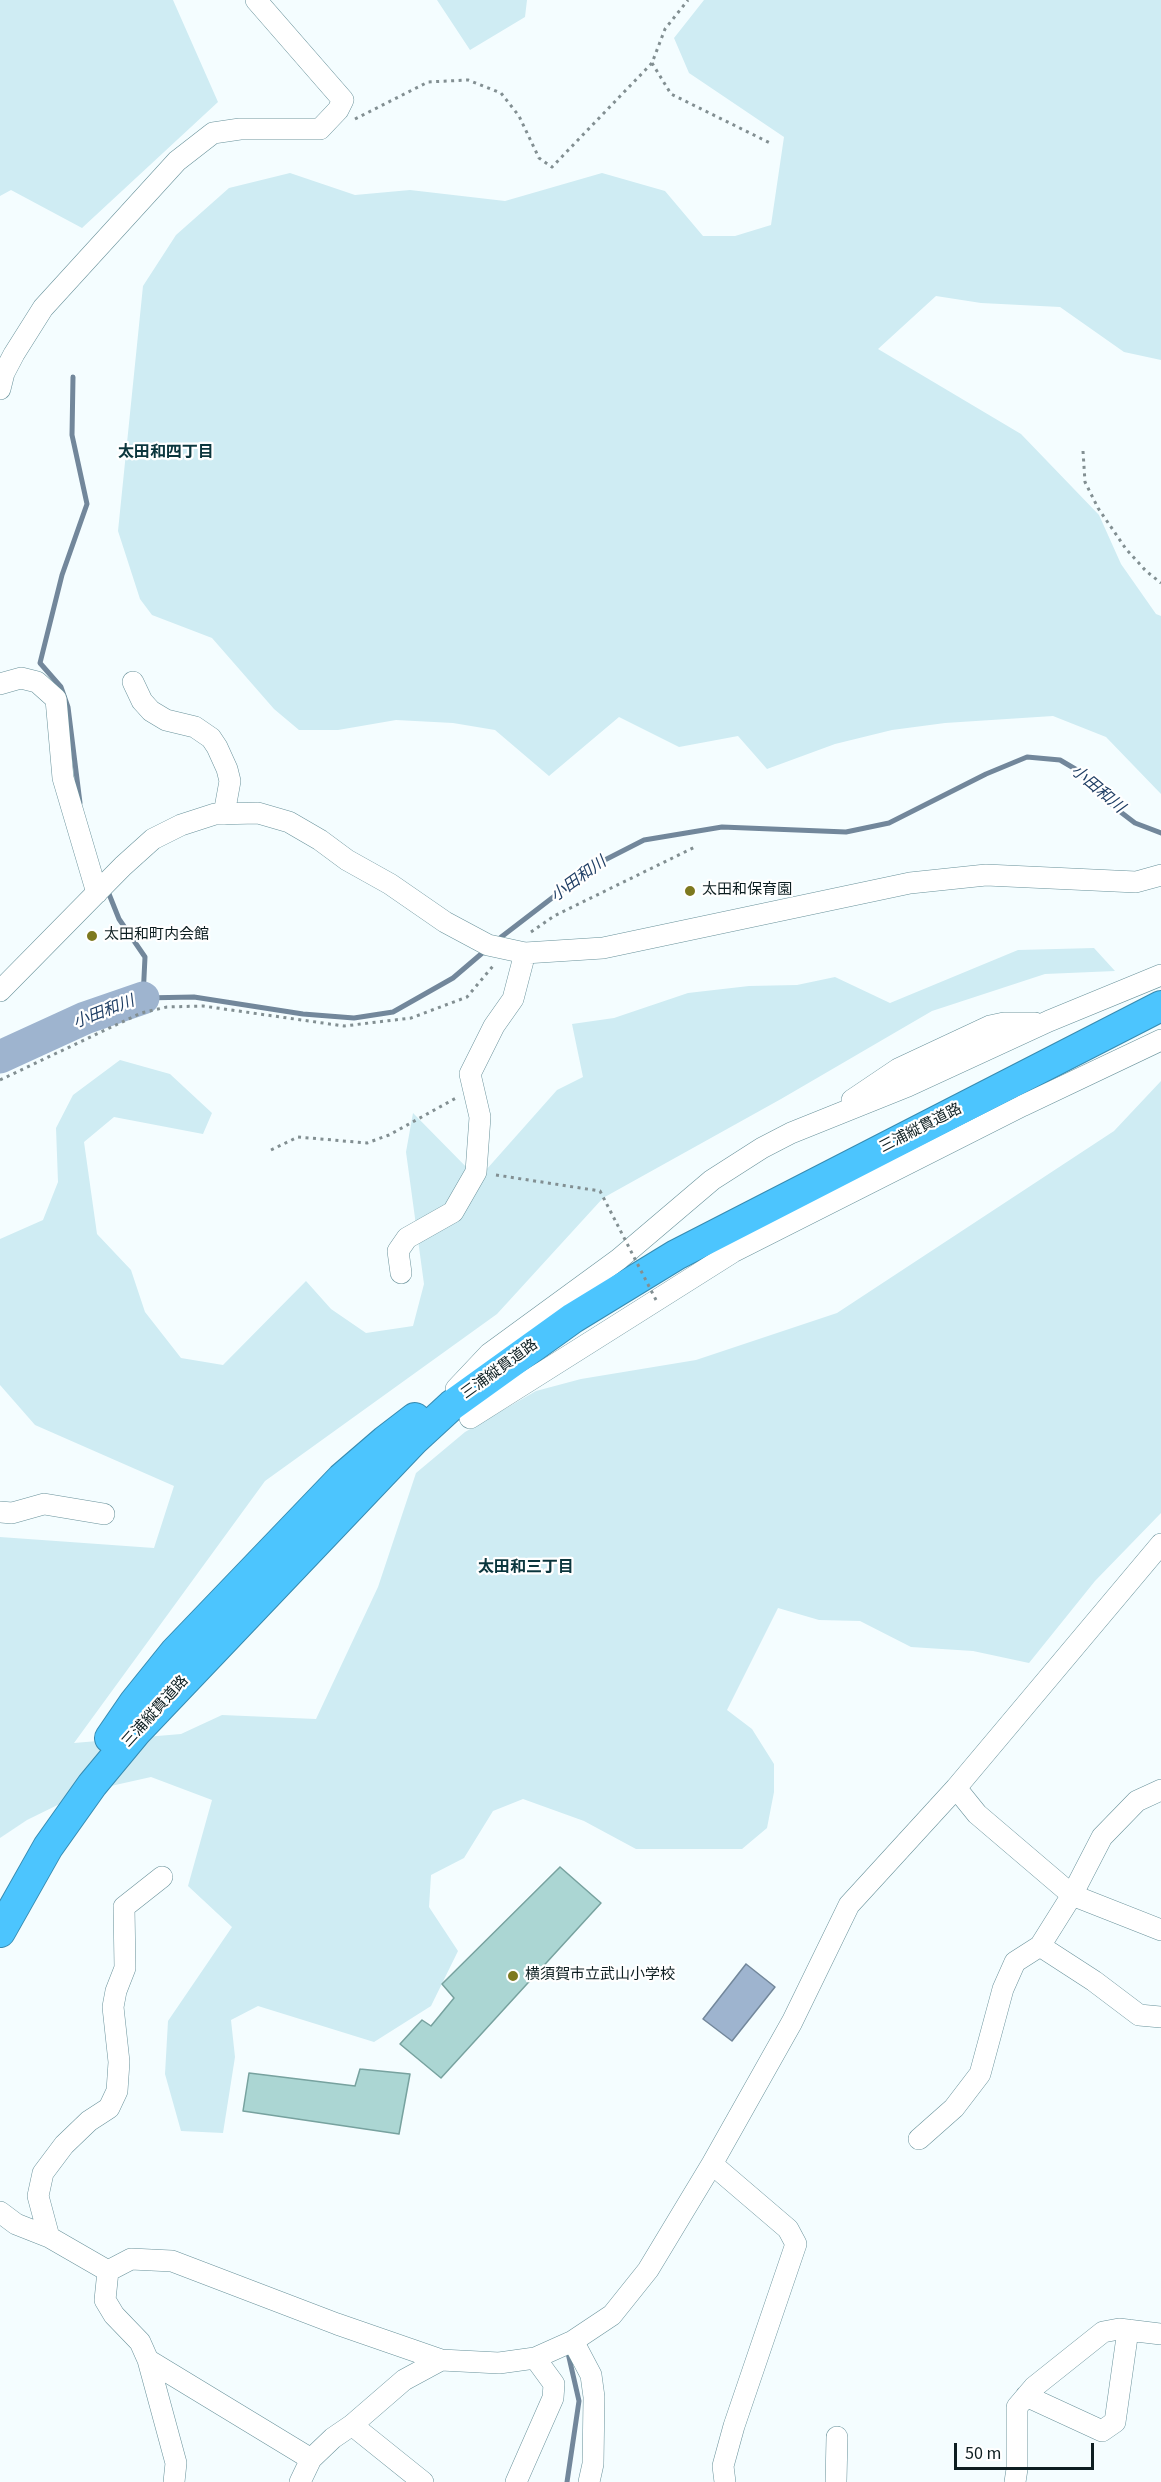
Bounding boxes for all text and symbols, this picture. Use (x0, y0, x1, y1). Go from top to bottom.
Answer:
district label: 太田和四丁目 (118, 443, 214, 463)
water label: 小田和川 (1066, 762, 1128, 818)
water label: 小田和川 (547, 853, 611, 907)
place label: 太田和保育園 (702, 882, 792, 900)
marker: 太田和保育園 (683, 884, 697, 898)
place label: 太田和町内会館 (104, 927, 209, 945)
marker: 太田和町内会館 (85, 929, 99, 943)
water label: 小田和川 (71, 993, 137, 1033)
street label: 三浦縦貫道路 (877, 1101, 965, 1157)
street label: 三浦縦貫道路 (458, 1336, 542, 1404)
district label: 太田和三丁目 (478, 1558, 574, 1578)
street label: 三浦縦貫道路 (119, 1673, 193, 1751)
place label: 横須賀市立武山小学校 (525, 1967, 675, 1985)
marker: 横須賀市立武山小学校 (506, 1969, 520, 1983)
scale bar (957, 2431, 1096, 2469)
text: 50 m (965, 2441, 1001, 2466)

